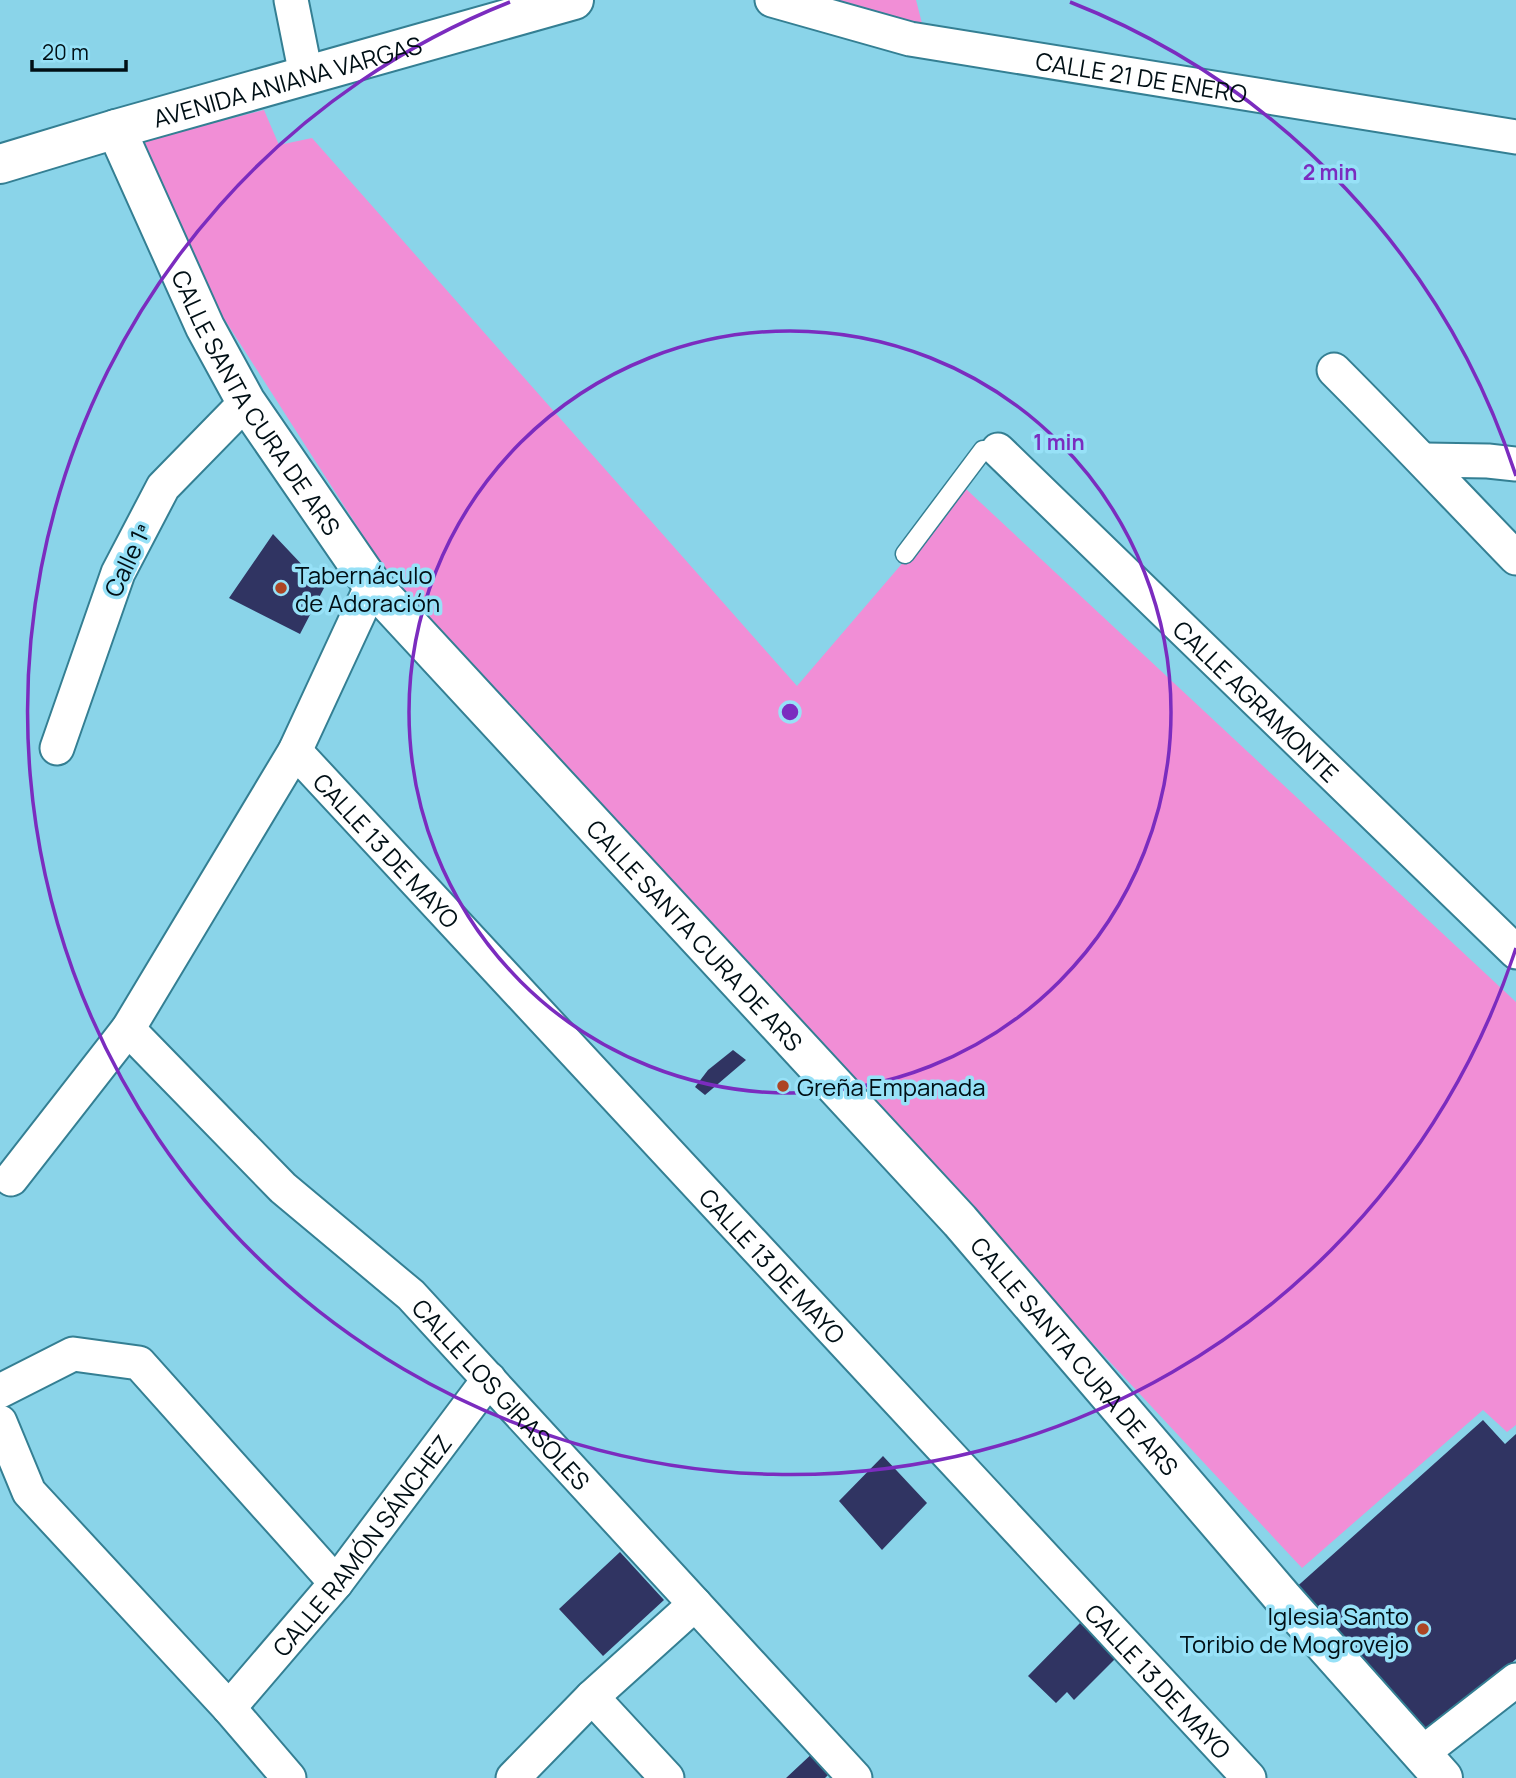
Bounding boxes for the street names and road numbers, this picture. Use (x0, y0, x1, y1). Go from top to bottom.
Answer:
street label: AVENIDA ANIANA VARGAS (149, 27, 425, 134)
street label: CALLE 21 DE ENERO (1033, 43, 1250, 110)
street label: CALLE SANTA CURA DE ARS (165, 264, 349, 541)
street label: Calle 1ª (96, 518, 158, 602)
street label: CALLE AGRAMONTE (1166, 612, 1347, 789)
street label: CALLE 13 DE MAYO (306, 765, 467, 935)
street label: CALLE SANTA CURA DE ARS (580, 812, 811, 1058)
street label: CALLE 13 DE MAYO (692, 1181, 853, 1350)
street label: CALLE SANTA CURA DE ARS (964, 1229, 1187, 1482)
street label: CALLE LOS GIRASOLES (406, 1291, 598, 1496)
street label: CALLE RAMÓN SÁNCHEZ (264, 1428, 458, 1663)
street label: CALLE 13 DE MAYO (1078, 1596, 1239, 1766)

